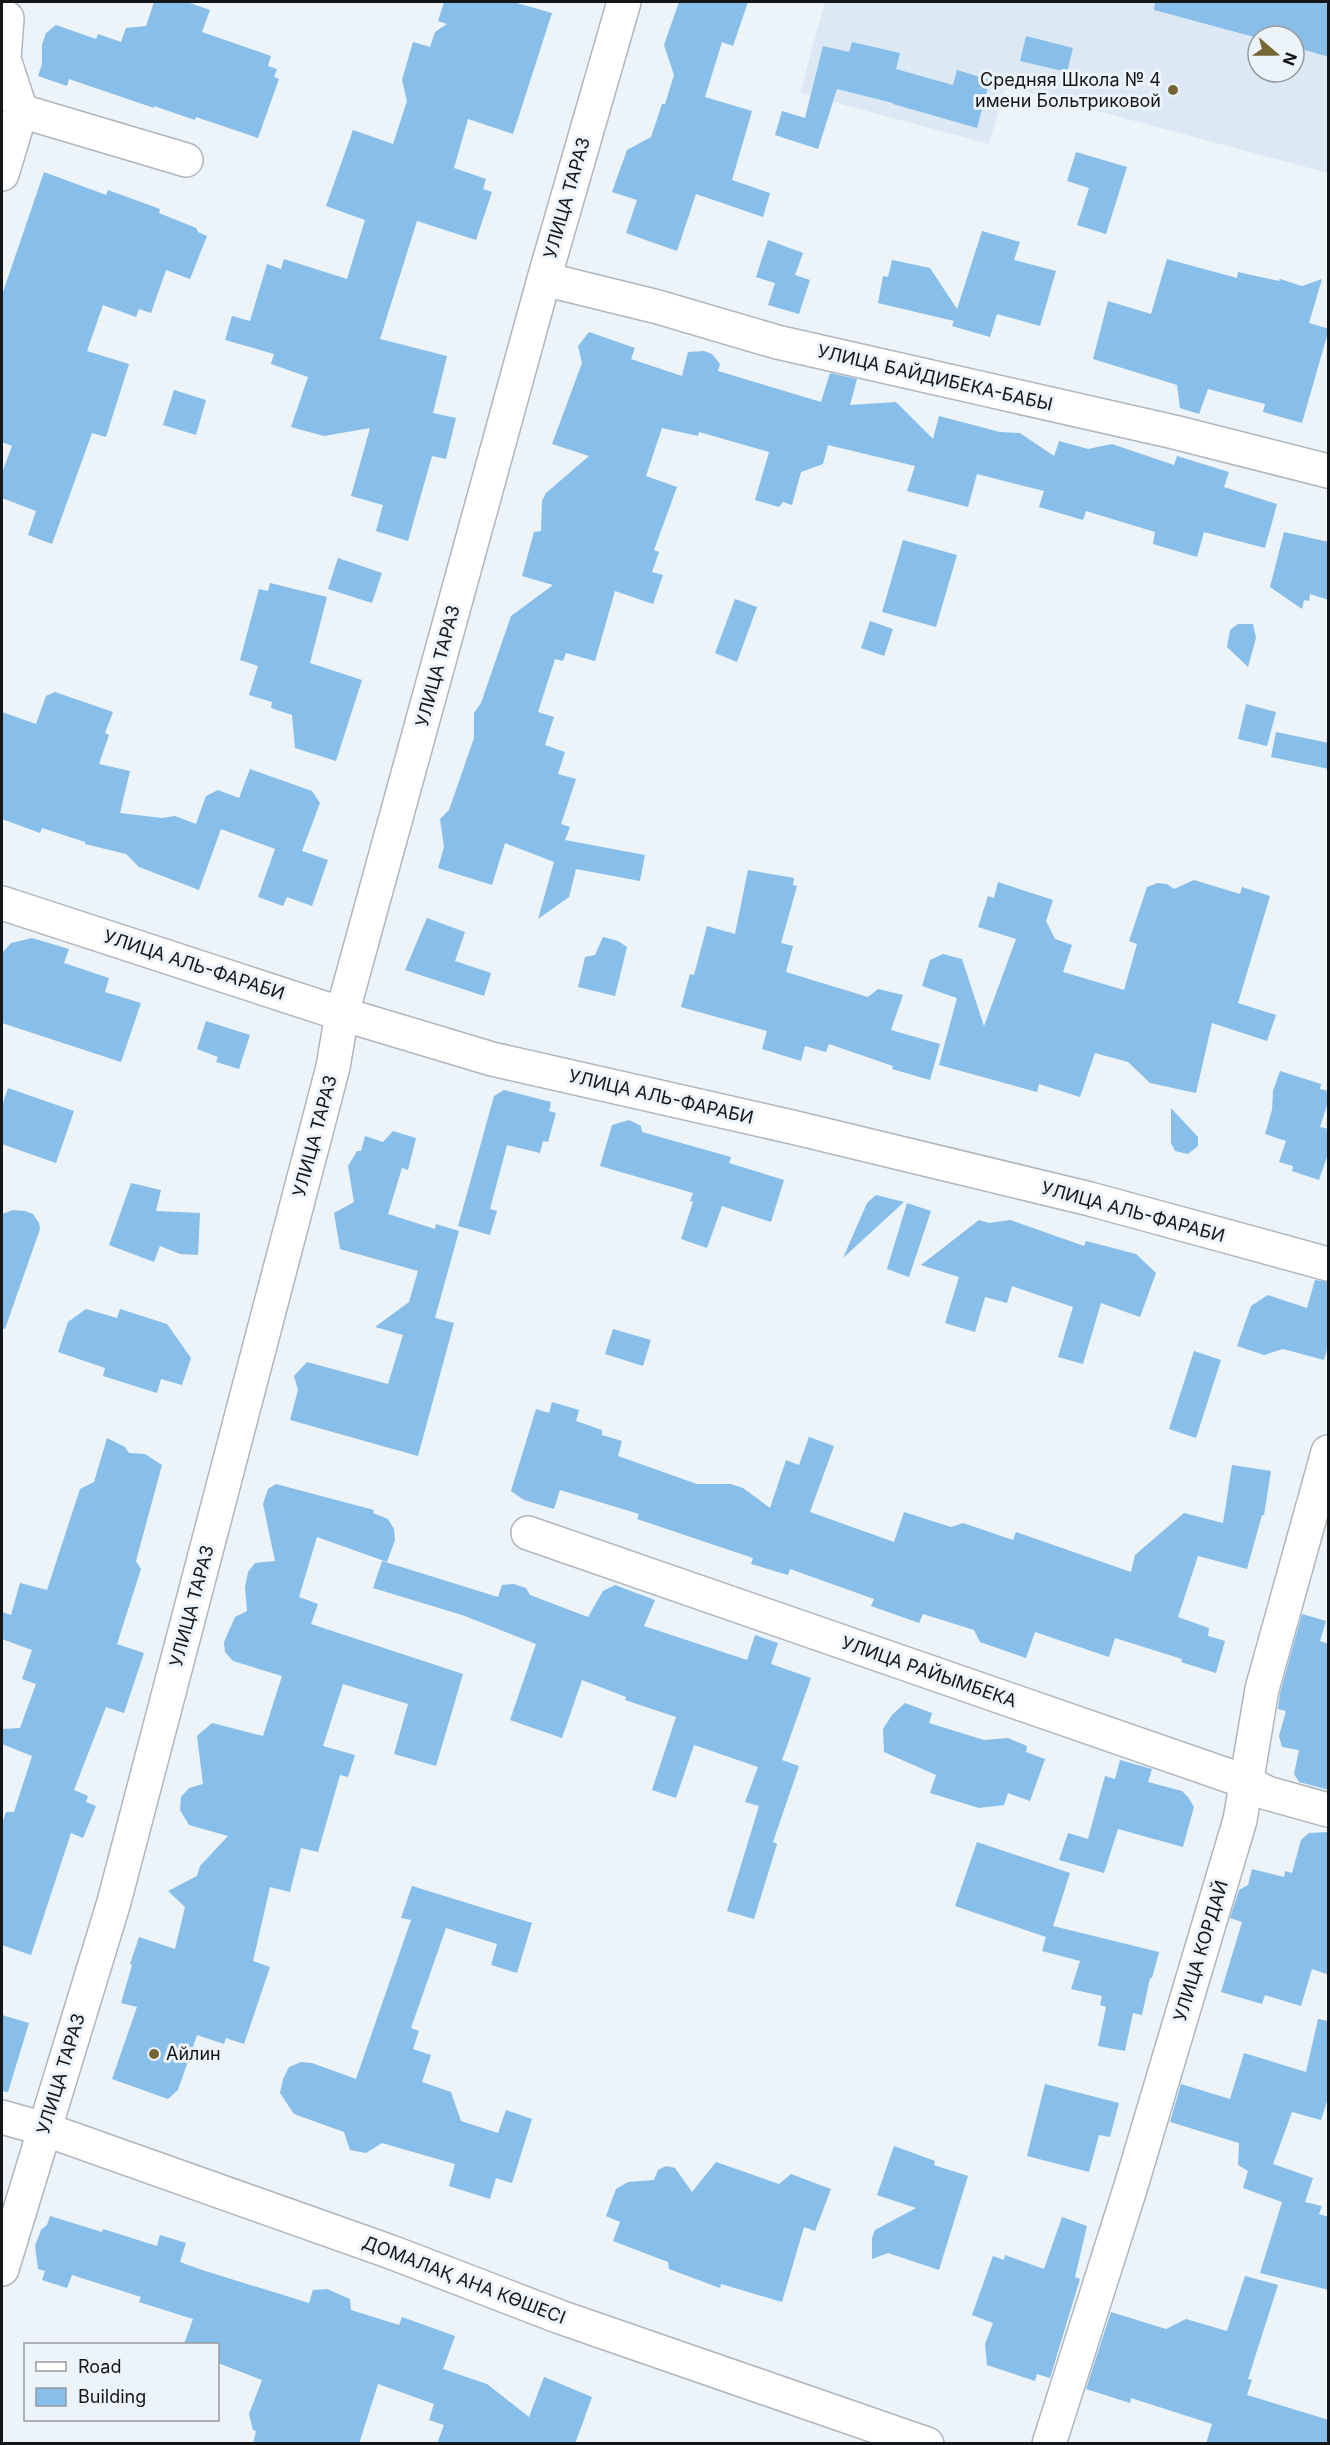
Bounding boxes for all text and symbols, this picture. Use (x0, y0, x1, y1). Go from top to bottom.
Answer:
north arrow (1246, 24, 1306, 84)
text: N (1279, 50, 1302, 68)
place label: Средняя Школа № 4 имени Больтриковой (975, 69, 1161, 111)
marker: Средняя Школа № 4 имени Больтриковой (1166, 83, 1180, 97)
street label: УЛИЦА ТАРАЗ (539, 135, 594, 261)
street label: УЛИЦА БАЙДИБЕКА-БАБЫ (815, 339, 1055, 415)
street label: УЛИЦА ТАРАЗ (411, 603, 464, 729)
street label: УЛИЦА АЛЬ-ФАРАБИ (101, 925, 287, 1004)
street label: УЛИЦА АЛЬ-ФАРАБИ (567, 1065, 756, 1128)
street label: УЛИЦА ТАРАЗ (288, 1073, 341, 1199)
street label: УЛИЦА АЛЬ-ФАРАБИ (1039, 1177, 1227, 1246)
street label: УЛИЦА ТАРАЗ (165, 1543, 218, 1669)
street label: УЛИЦА РАЙЫМБЕКА (839, 1631, 1020, 1711)
street label: УЛИЦА КОРДАЙ (1168, 1878, 1232, 2024)
street label: УЛИЦА ТАРАЗ (32, 2011, 89, 2137)
place label: Айлин (166, 2043, 221, 2064)
marker: Айлин (147, 2047, 161, 2061)
street label: ДОМАЛАҚ АНА КӨШЕСІ (360, 2231, 568, 2328)
legend (24, 2343, 219, 2421)
text: Road (78, 2356, 121, 2377)
text: Building (78, 2386, 146, 2407)

